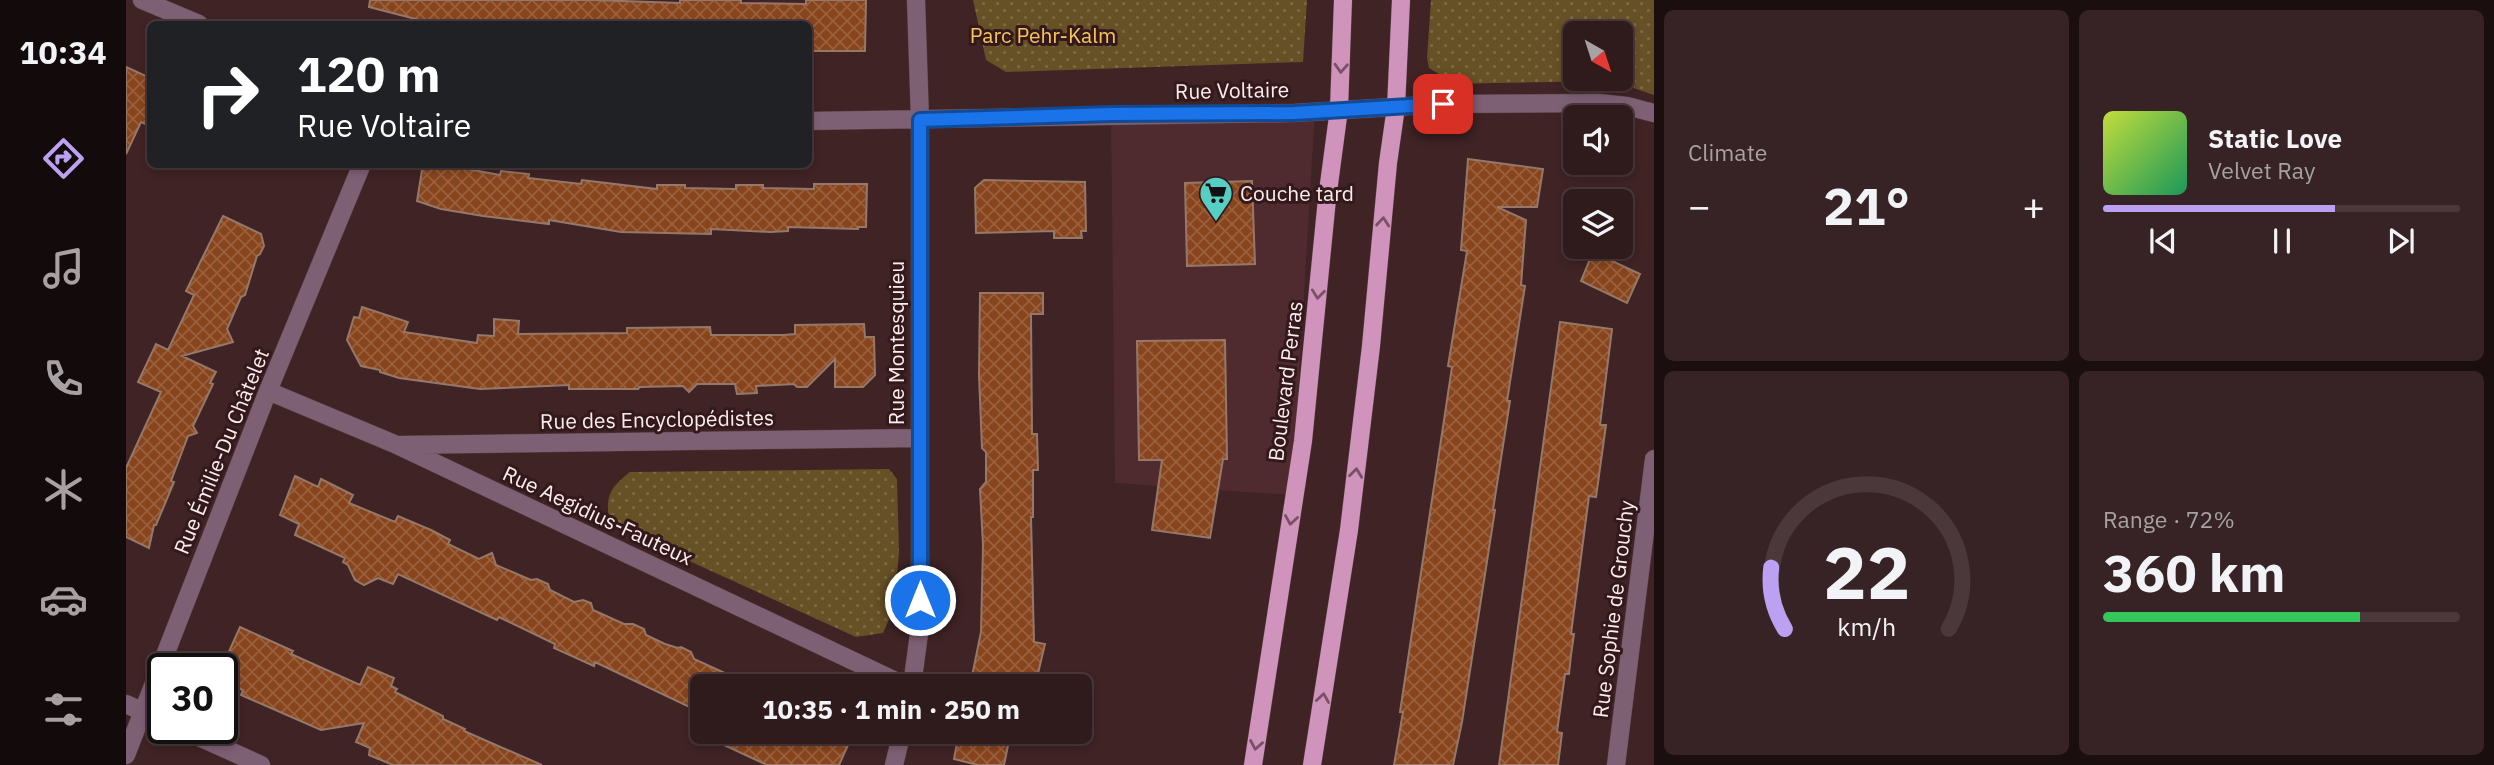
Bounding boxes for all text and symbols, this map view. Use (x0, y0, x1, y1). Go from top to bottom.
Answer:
park label: Parc Pehr-Kalm (970, 21, 1116, 49)
north arrow (1563, 21, 1633, 91)
map controls (1563, 21, 1633, 259)
text: 10:34 (19, 31, 107, 73)
text: 120 m (297, 42, 441, 105)
icon: right (182, 49, 273, 140)
one-way arrow (1333, 63, 1348, 74)
pin (1413, 74, 1473, 134)
street label: Rue Voltaire (1175, 75, 1289, 105)
icon: arrive (1424, 85, 1462, 123)
text: Rue Voltaire (297, 104, 471, 146)
button: sound (1563, 105, 1633, 175)
text: Static Love (2208, 121, 2342, 155)
icon: directions (39, 134, 88, 183)
text: Climate (1688, 137, 1767, 167)
text: Velvet Ray (2208, 155, 2315, 185)
text: 21° (1823, 172, 1910, 239)
supermarket icon: Couche tard (1197, 174, 1235, 223)
place label: Couche tard (1240, 179, 1354, 207)
text: − (1688, 181, 1711, 230)
text: + (2022, 181, 2045, 230)
button: layers (1563, 189, 1633, 259)
one-way arrow (1375, 216, 1390, 228)
icon: previous (2144, 222, 2182, 260)
icon: pause (2263, 222, 2301, 260)
icon: next (2382, 222, 2420, 260)
icon: music (39, 244, 88, 293)
street label: Rue Montesquieu (882, 261, 910, 425)
one-way arrow (1311, 289, 1326, 300)
street label: Boulevard Perras (1261, 299, 1309, 463)
street label: Rue Émilie-Du Châtelet (167, 344, 275, 558)
icon: phone (39, 354, 88, 403)
street label: Rue des Encyclopédistes (540, 403, 774, 435)
street label: Rue Aegidius-Fauteux (499, 459, 698, 571)
icon: climate (39, 465, 88, 514)
one-way arrow (1349, 467, 1364, 479)
street label: Rue Sophie de Grouchy (1586, 498, 1640, 719)
text: Range · 72% (2103, 504, 2235, 534)
one-way arrow (1284, 514, 1299, 526)
text: 22 (1823, 524, 1910, 619)
text: 360 km (2103, 539, 2285, 606)
position arrow (883, 563, 957, 637)
icon: car (39, 575, 88, 624)
text: km/h (1837, 610, 1896, 643)
speed limit sign: 30 (147, 653, 238, 744)
icon: filters (39, 685, 88, 734)
text: 10:35 · 1 min · 250 m (762, 692, 1020, 726)
one-way arrow (1315, 692, 1330, 704)
one-way arrow (1250, 739, 1265, 751)

